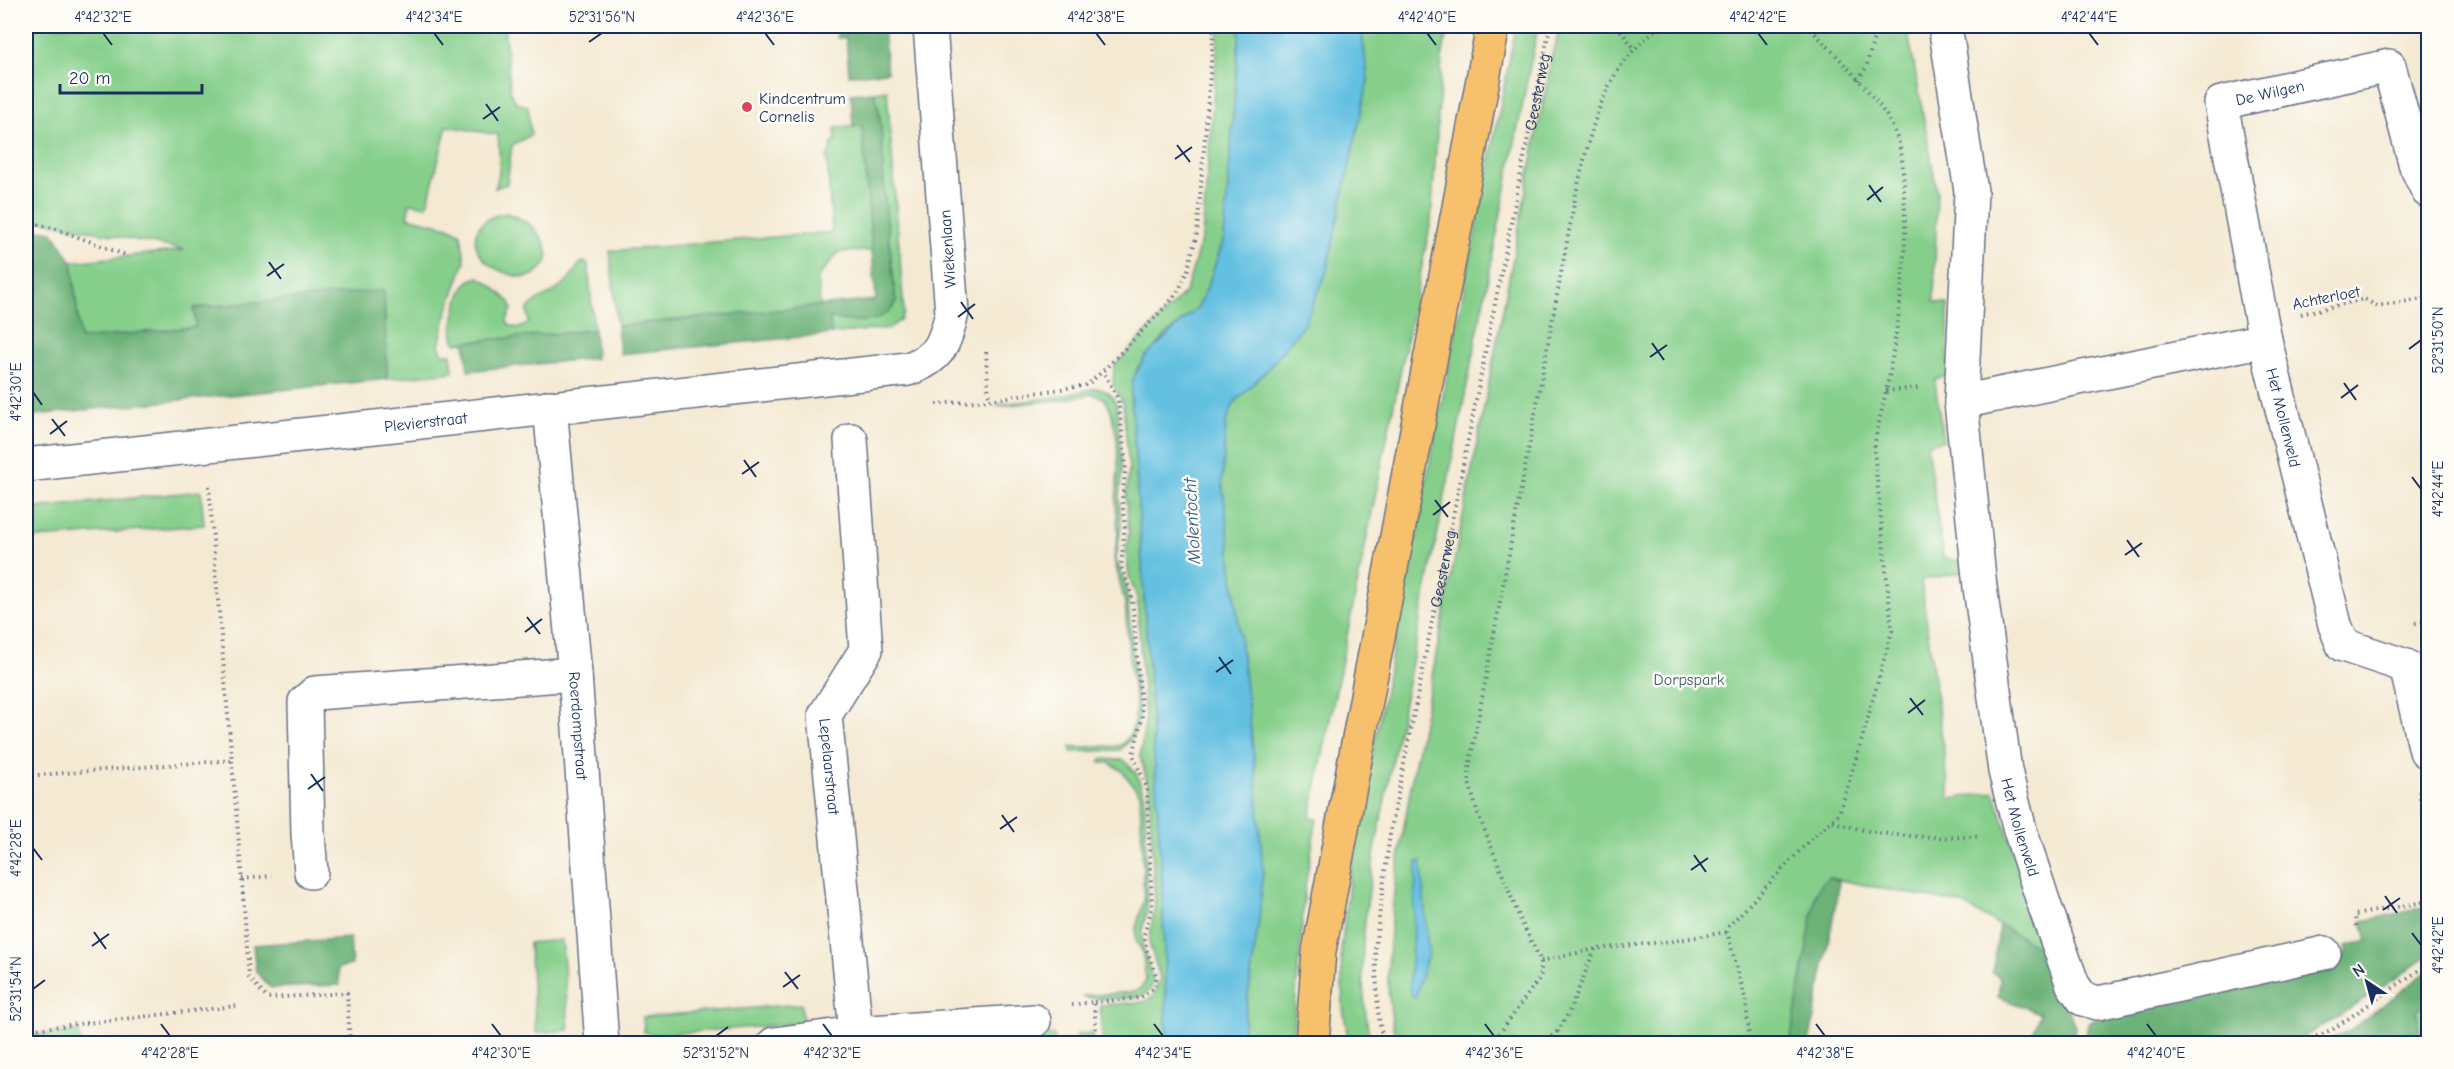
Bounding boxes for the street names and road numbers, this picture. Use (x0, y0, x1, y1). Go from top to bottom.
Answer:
street label: Geesterweg (1521, 52, 1554, 132)
street label: De Wilgen (2234, 77, 2306, 110)
street label: Wiekenlaan (936, 209, 960, 289)
street label: Achterloet (2291, 283, 2362, 313)
street label: Het Mollenveld (2262, 366, 2304, 469)
street label: Plevierstraat (383, 409, 469, 436)
street label: Geesterweg (1427, 529, 1460, 609)
street label: Roerdompstraat (565, 671, 591, 781)
street label: Lepelaarstraat (815, 717, 843, 816)
street label: Het Mollenveld (1997, 776, 2042, 879)

